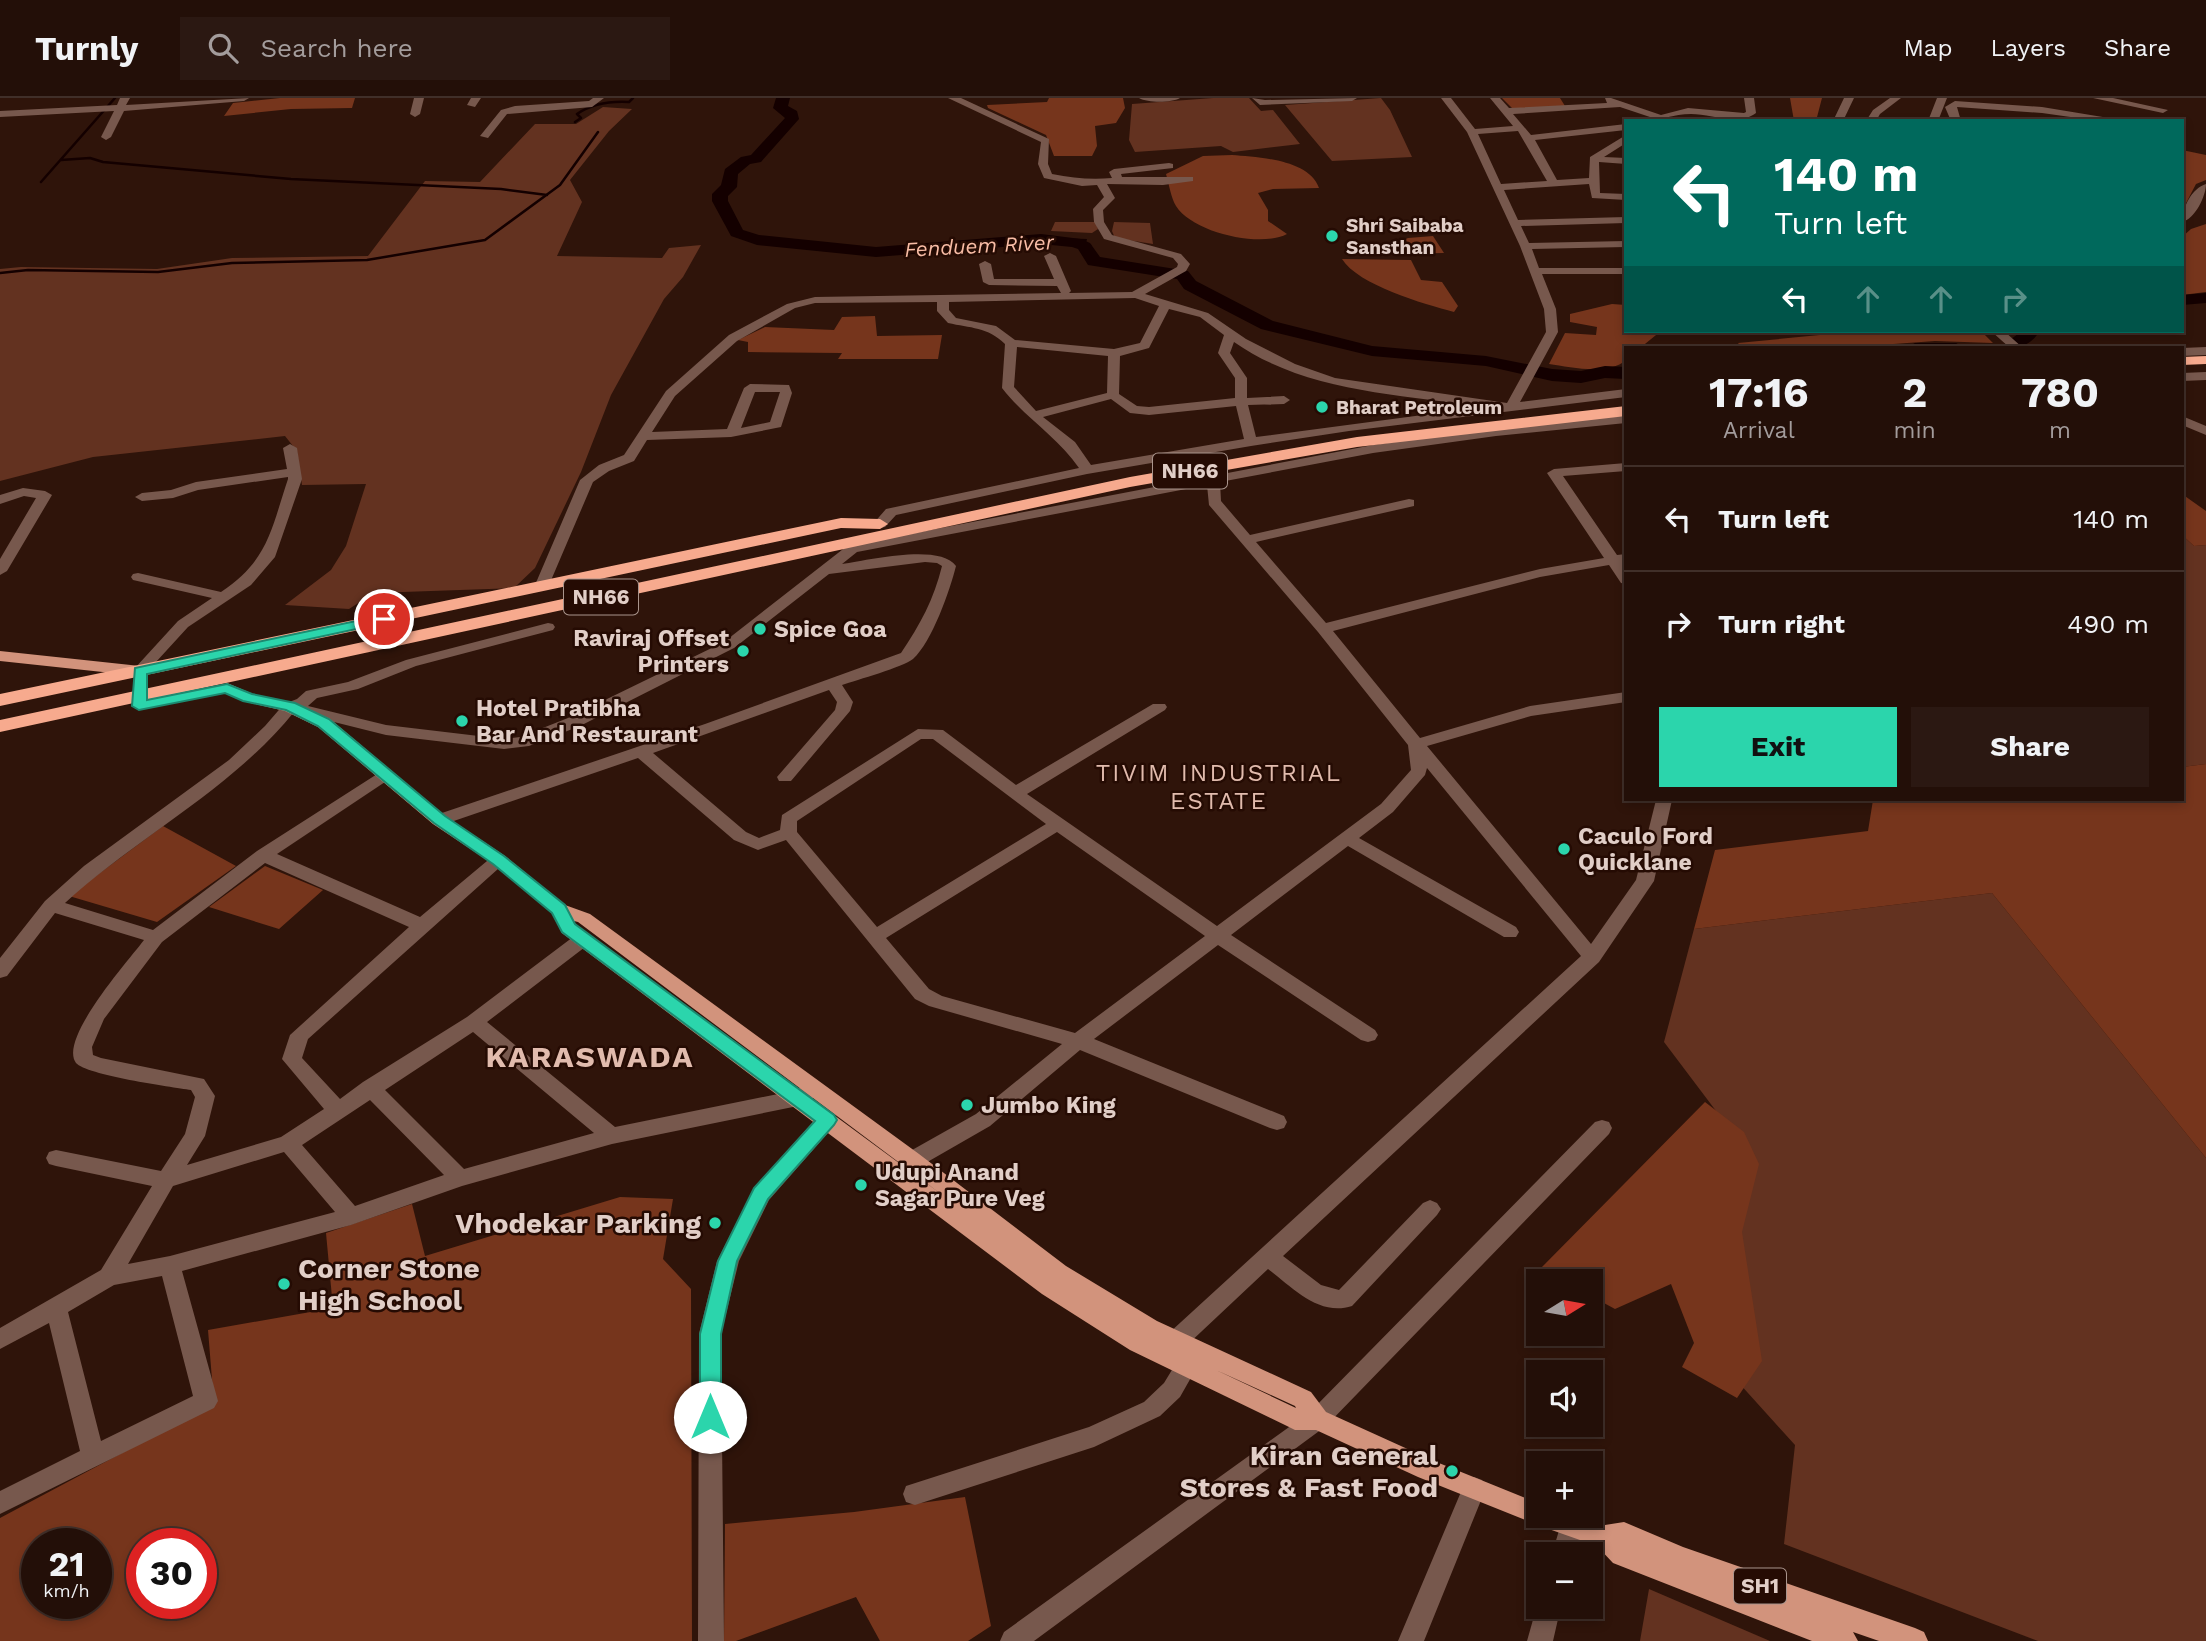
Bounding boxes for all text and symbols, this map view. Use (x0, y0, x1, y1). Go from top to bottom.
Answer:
search box (180, 17, 670, 80)
text: Turnly (35, 29, 138, 68)
icon: search (204, 29, 242, 67)
text: Search here (260, 33, 413, 63)
text: Map (1904, 34, 1952, 62)
text: Layers (1990, 34, 2066, 62)
text: Share (2104, 34, 2171, 62)
text: 140 m (1774, 145, 1918, 203)
icon: left (1659, 147, 1750, 238)
text: Turn left (1774, 204, 1907, 242)
place label: Shri Saibaba Sansthan (1346, 214, 1464, 259)
marker: Shri Saibaba Sansthan (1324, 228, 1340, 244)
water label: Fenduem River (904, 229, 1055, 262)
icon: left (1776, 280, 1814, 318)
icon: ahead (1849, 280, 1887, 318)
icon: ahead (1922, 280, 1960, 318)
icon: right (1995, 280, 2033, 318)
text: 17:16 (1709, 368, 1809, 417)
text: 2 (1902, 368, 1927, 417)
text: 780 (2021, 368, 2099, 417)
place label: Bharat Petroleum (1336, 396, 1502, 419)
marker: Bharat Petroleum (1314, 399, 1330, 415)
text: Arrival (1723, 417, 1795, 444)
text: min (1894, 417, 1936, 444)
text: m (2049, 417, 2071, 444)
road number: NH66 (1153, 454, 1227, 488)
icon: left (1659, 500, 1697, 538)
text: Turn left (1718, 504, 1829, 534)
text: 140 m (2073, 504, 2149, 534)
road number: NH66 (564, 580, 638, 614)
pin (354, 589, 414, 649)
icon: arrive (365, 600, 403, 638)
icon: right (1659, 605, 1697, 643)
text: Turn right (1718, 609, 1845, 639)
text: 490 m (2067, 609, 2149, 639)
place label: Spice Goa (774, 616, 887, 643)
marker: Spice Goa (752, 621, 768, 637)
place label: Raviraj Offset Printers (573, 625, 729, 678)
marker: Raviraj Offset Printers (735, 643, 751, 659)
place label: Hotel Pratibha Bar And Restaurant (476, 695, 698, 748)
button: Exit (1659, 707, 1897, 787)
button: Share (1911, 707, 2149, 787)
marker: Hotel Pratibha Bar And Restaurant (454, 713, 470, 729)
district label: TIVIM INDUSTRIAL ESTATE (1096, 759, 1342, 815)
place label: Caculo Ford Quicklane (1578, 823, 1713, 876)
marker: Caculo Ford Quicklane (1556, 841, 1572, 857)
district label: KARASWADA (486, 1039, 694, 1074)
place label: Jumbo King (981, 1092, 1116, 1119)
marker: Jumbo King (959, 1097, 975, 1113)
place label: Udupi Anand Sagar Pure Veg (875, 1159, 1045, 1212)
marker: Udupi Anand Sagar Pure Veg (853, 1177, 869, 1193)
place label: Vhodekar Parking (455, 1207, 701, 1240)
marker: Vhodekar Parking (707, 1215, 723, 1231)
place label: Corner Stone High School (298, 1252, 480, 1317)
north arrow (1526, 1269, 1603, 1346)
map controls (1526, 1269, 1603, 1619)
marker: Corner Stone High School (276, 1276, 292, 1292)
button: sound (1526, 1360, 1603, 1437)
position arrow (673, 1380, 747, 1454)
place label: Kiran General Stores & Fast Food (1180, 1439, 1439, 1504)
button: + (1526, 1451, 1603, 1528)
marker: Kiran General Stores & Fast Food (1444, 1463, 1460, 1479)
speed limit sign: 30 (126, 1528, 217, 1619)
button: − (1526, 1542, 1603, 1619)
text: 21 (49, 1543, 84, 1585)
road number: SH1 (1734, 1568, 1786, 1604)
text: km/h (43, 1580, 90, 1601)

